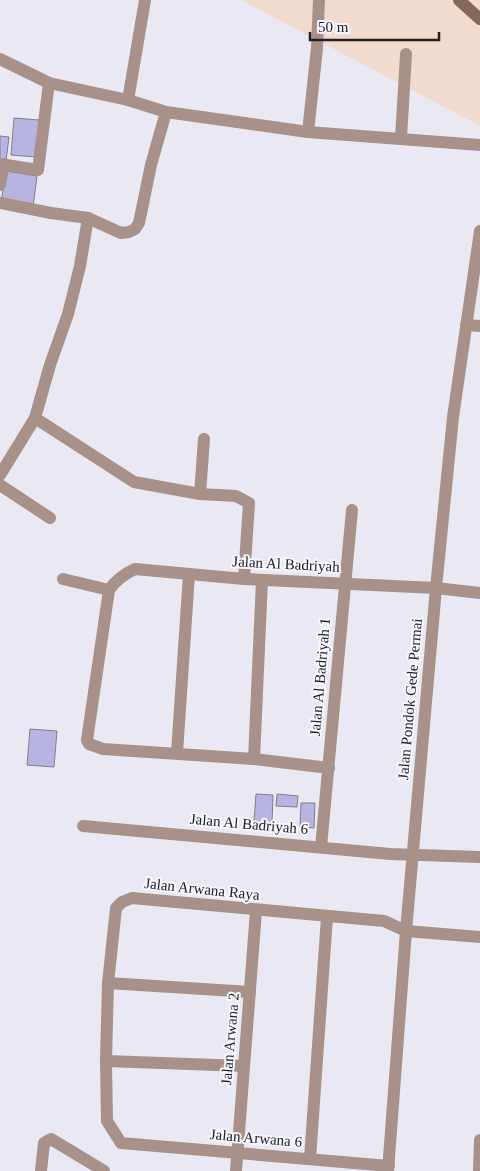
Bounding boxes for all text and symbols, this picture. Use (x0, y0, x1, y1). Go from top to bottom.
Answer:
scale bar (310, 10, 439, 42)
text: 50 m (318, 19, 349, 35)
street label: Jalan Al Badriyah (232, 553, 341, 575)
street label: Jalan Al Badriyah 1 (307, 617, 333, 737)
street label: Jalan Pondok Gede Permai (395, 618, 425, 780)
street label: Jalan Al Badriyah 6 (189, 811, 309, 837)
street label: Jalan Arwana Raya (144, 875, 261, 903)
street label: Jalan Arwana 2 (218, 992, 242, 1086)
street label: Jalan Arwana 6 (209, 1126, 303, 1150)

